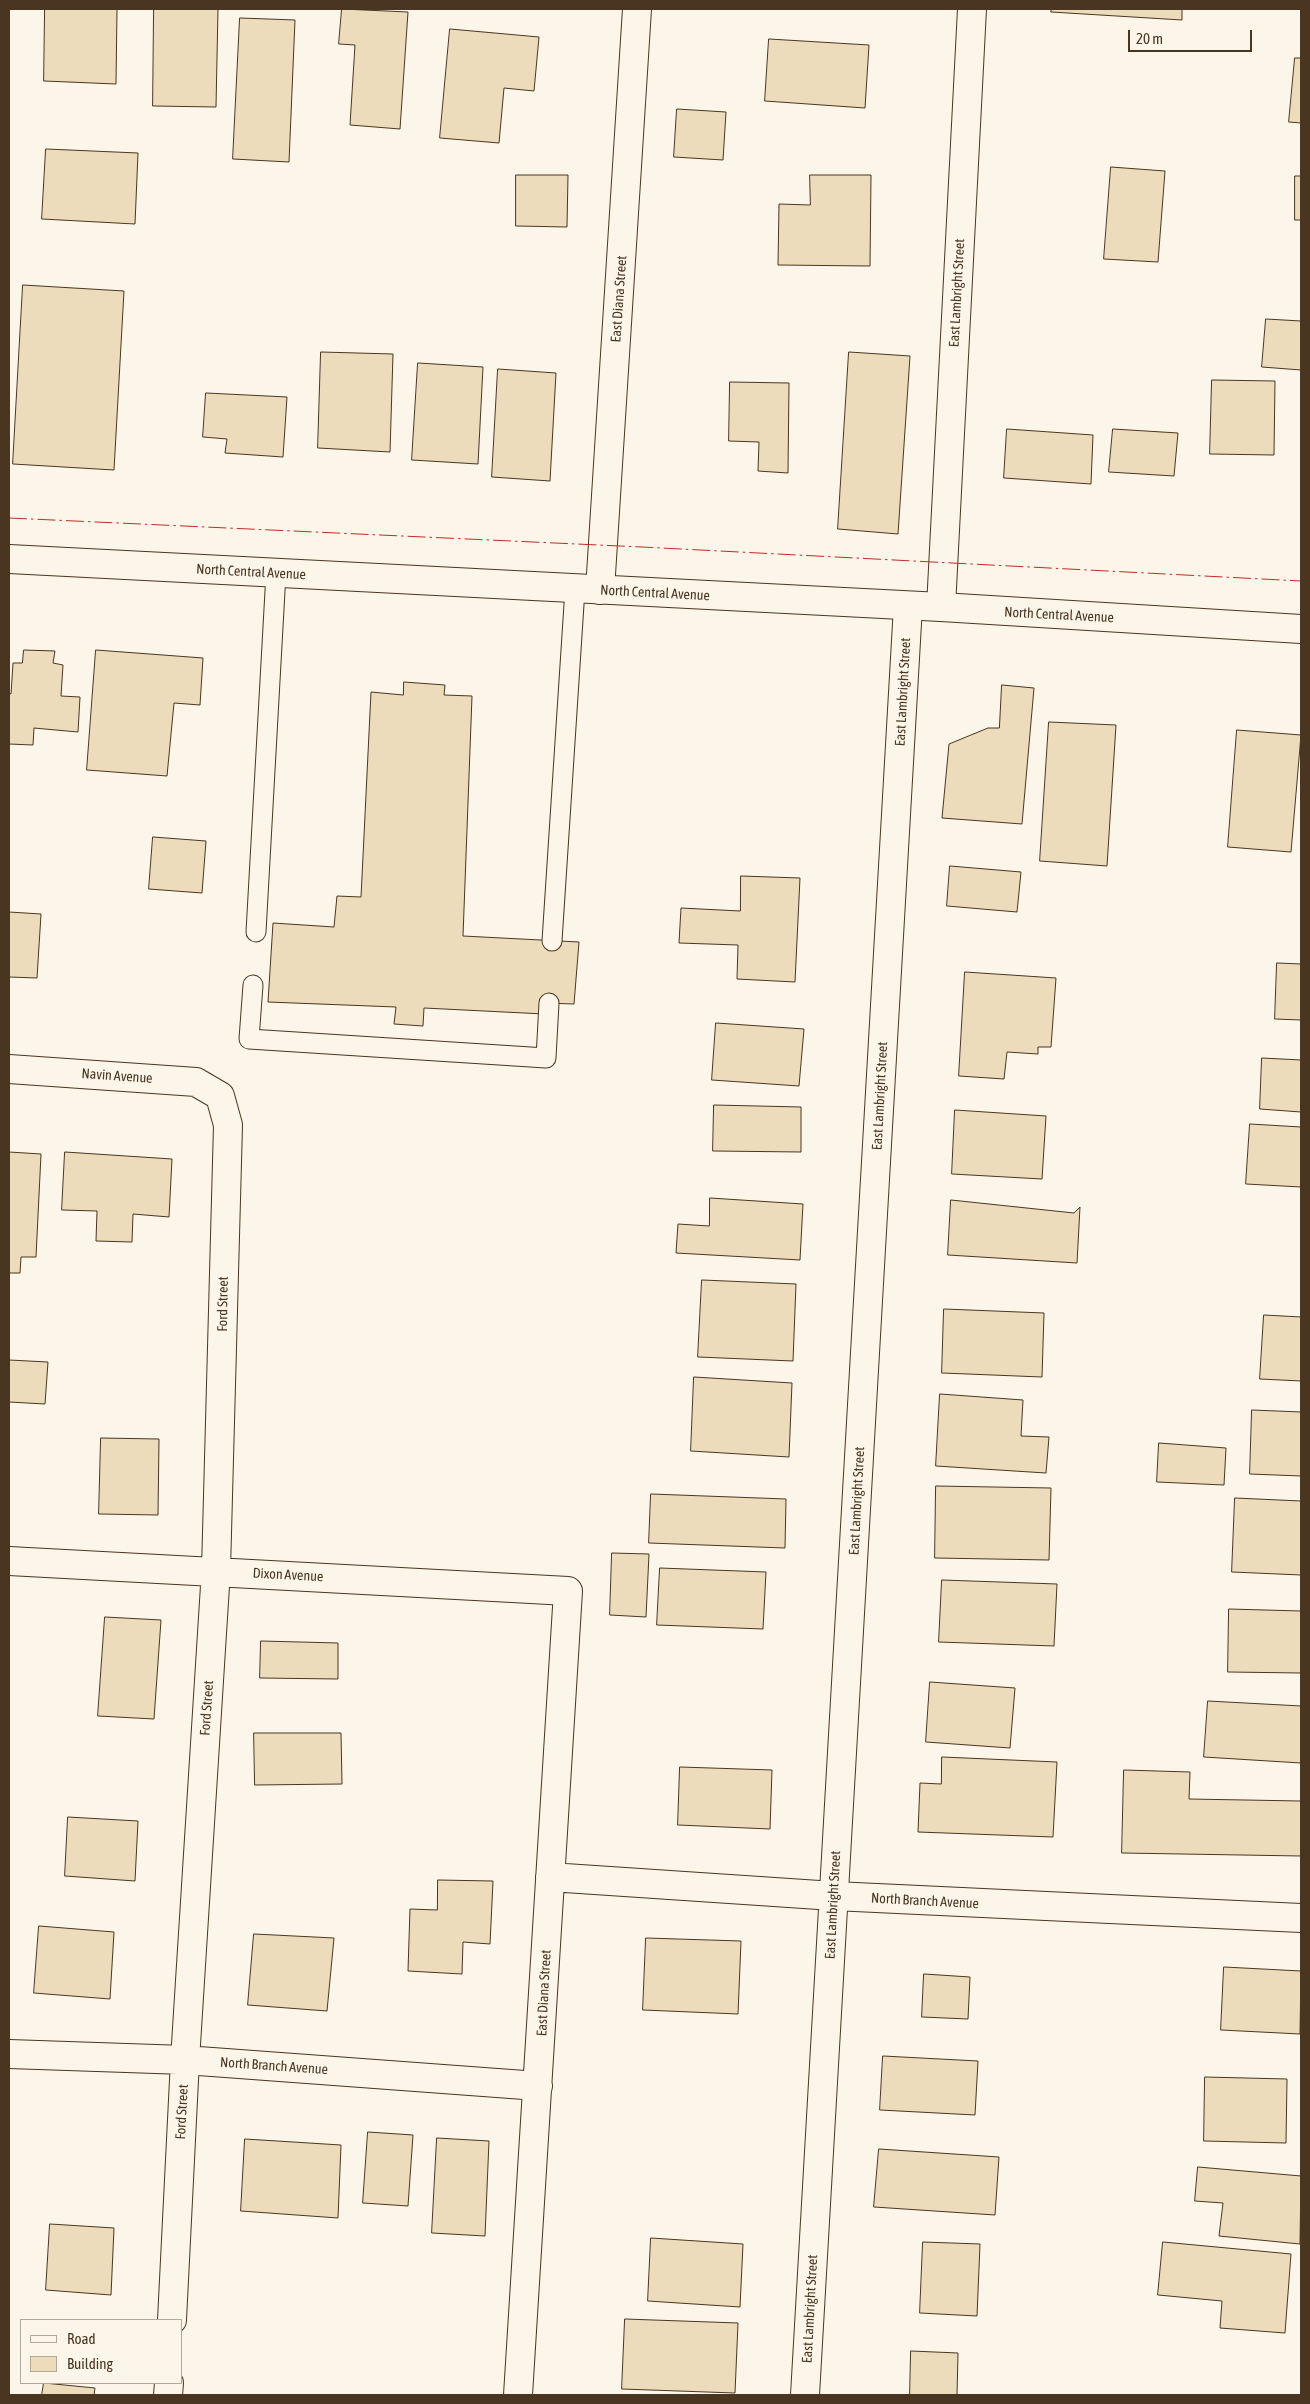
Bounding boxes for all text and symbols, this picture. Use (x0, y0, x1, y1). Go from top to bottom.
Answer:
scale bar (1130, 20, 1254, 52)
text: 20 m (1136, 30, 1163, 47)
street label: East Lambright Street (946, 238, 968, 348)
street label: East Diana Street (608, 255, 630, 343)
street label: North Central Avenue (196, 561, 306, 583)
street label: North Central Avenue (600, 582, 710, 604)
street label: North Central Avenue (1004, 604, 1114, 626)
street label: East Lambright Street (892, 637, 914, 747)
street label: East Lambright Street (869, 1041, 891, 1151)
street label: Navin Avenue (81, 1065, 153, 1087)
street label: Ford Street (214, 1276, 232, 1332)
street label: East Lambright Street (846, 1446, 868, 1556)
street label: Dixon Avenue (252, 1565, 324, 1585)
street label: Ford Street (197, 1680, 217, 1736)
street label: East Lambright Street (822, 1850, 844, 1960)
street label: North Branch Avenue (871, 1890, 979, 1912)
street label: East Diana Street (533, 1949, 555, 2037)
street label: North Branch Avenue (220, 2054, 328, 2078)
street label: Ford Street (172, 2084, 192, 2140)
street label: East Lambright Street (799, 2254, 821, 2364)
legend (20, 2319, 182, 2384)
text: Road (67, 2330, 96, 2347)
text: Building (67, 2355, 113, 2372)

